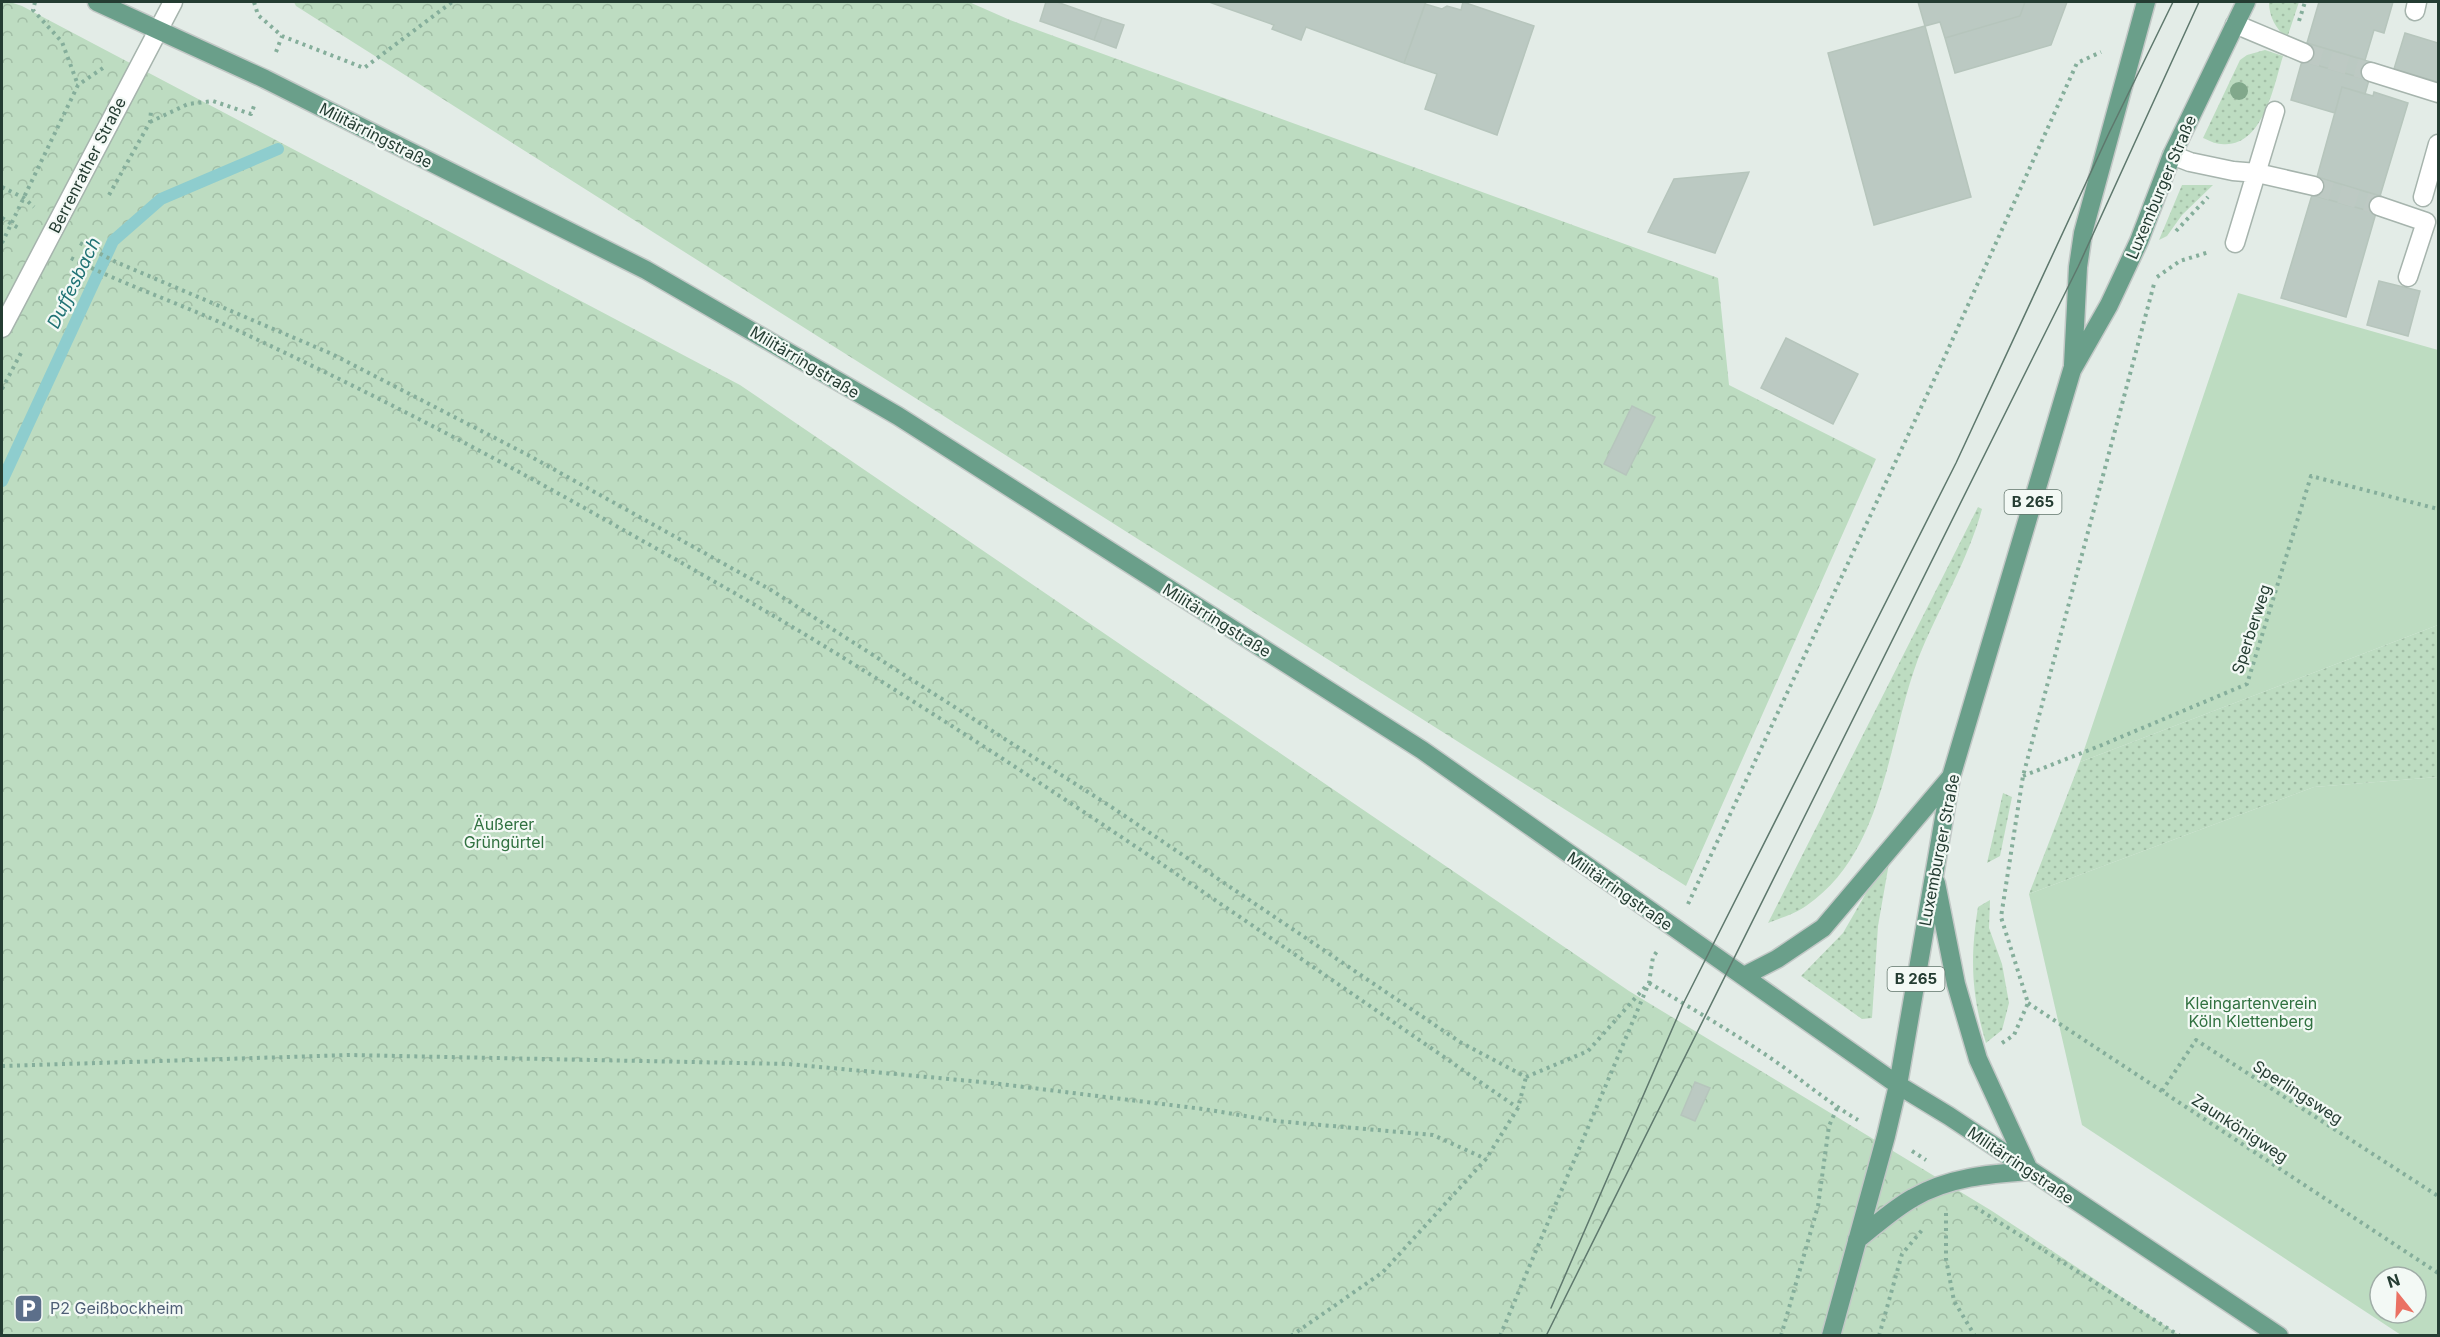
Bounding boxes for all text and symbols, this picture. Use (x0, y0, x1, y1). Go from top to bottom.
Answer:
street label: Berrenrather Straße (44, 94, 130, 236)
street label: Militärringstraße (316, 98, 436, 172)
street label: Luxemburger Straße (2122, 112, 2200, 262)
water label: Duffesbach (42, 234, 105, 332)
street label: Militärringstraße (747, 322, 863, 402)
road number: B 265 (2004, 490, 2062, 514)
street label: Militärringstraße (1159, 579, 1275, 661)
street label: Sperberweg (2227, 582, 2275, 676)
street label: Luxemburger Straße (1914, 772, 1964, 928)
park label: Äußerer Grüngürtel (464, 814, 544, 852)
street label: Militärringstraße (1564, 847, 1676, 935)
road number: B 265 (1888, 967, 1944, 991)
park label: Kleingartenverein Köln Klettenberg (2185, 993, 2317, 1031)
street label: Sperlingsweg (2249, 1056, 2347, 1128)
street label: Zaunkönigweg (2188, 1089, 2292, 1167)
street label: Militärringstraße (1964, 1122, 2078, 1208)
north arrow (2368, 1265, 2428, 1325)
text: N (2384, 1269, 2402, 1292)
parking icon: P2 Geißbockheim (13, 1292, 45, 1324)
place label: P2 Geißbockheim (50, 1298, 183, 1318)

